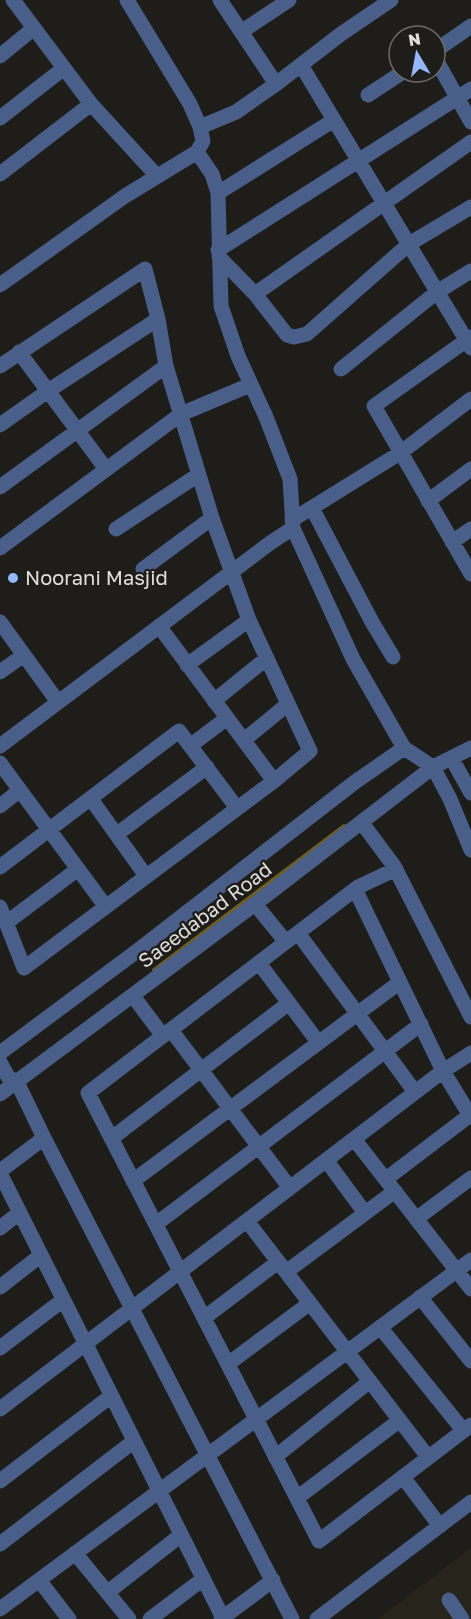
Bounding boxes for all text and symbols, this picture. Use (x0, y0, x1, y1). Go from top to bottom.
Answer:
north arrow (387, 24, 447, 84)
text: N (407, 28, 422, 50)
place label: Noorani Masjid (25, 565, 168, 589)
marker: Noorani Masjid (6, 571, 20, 585)
street label: Saeedabad Road (133, 856, 276, 972)

